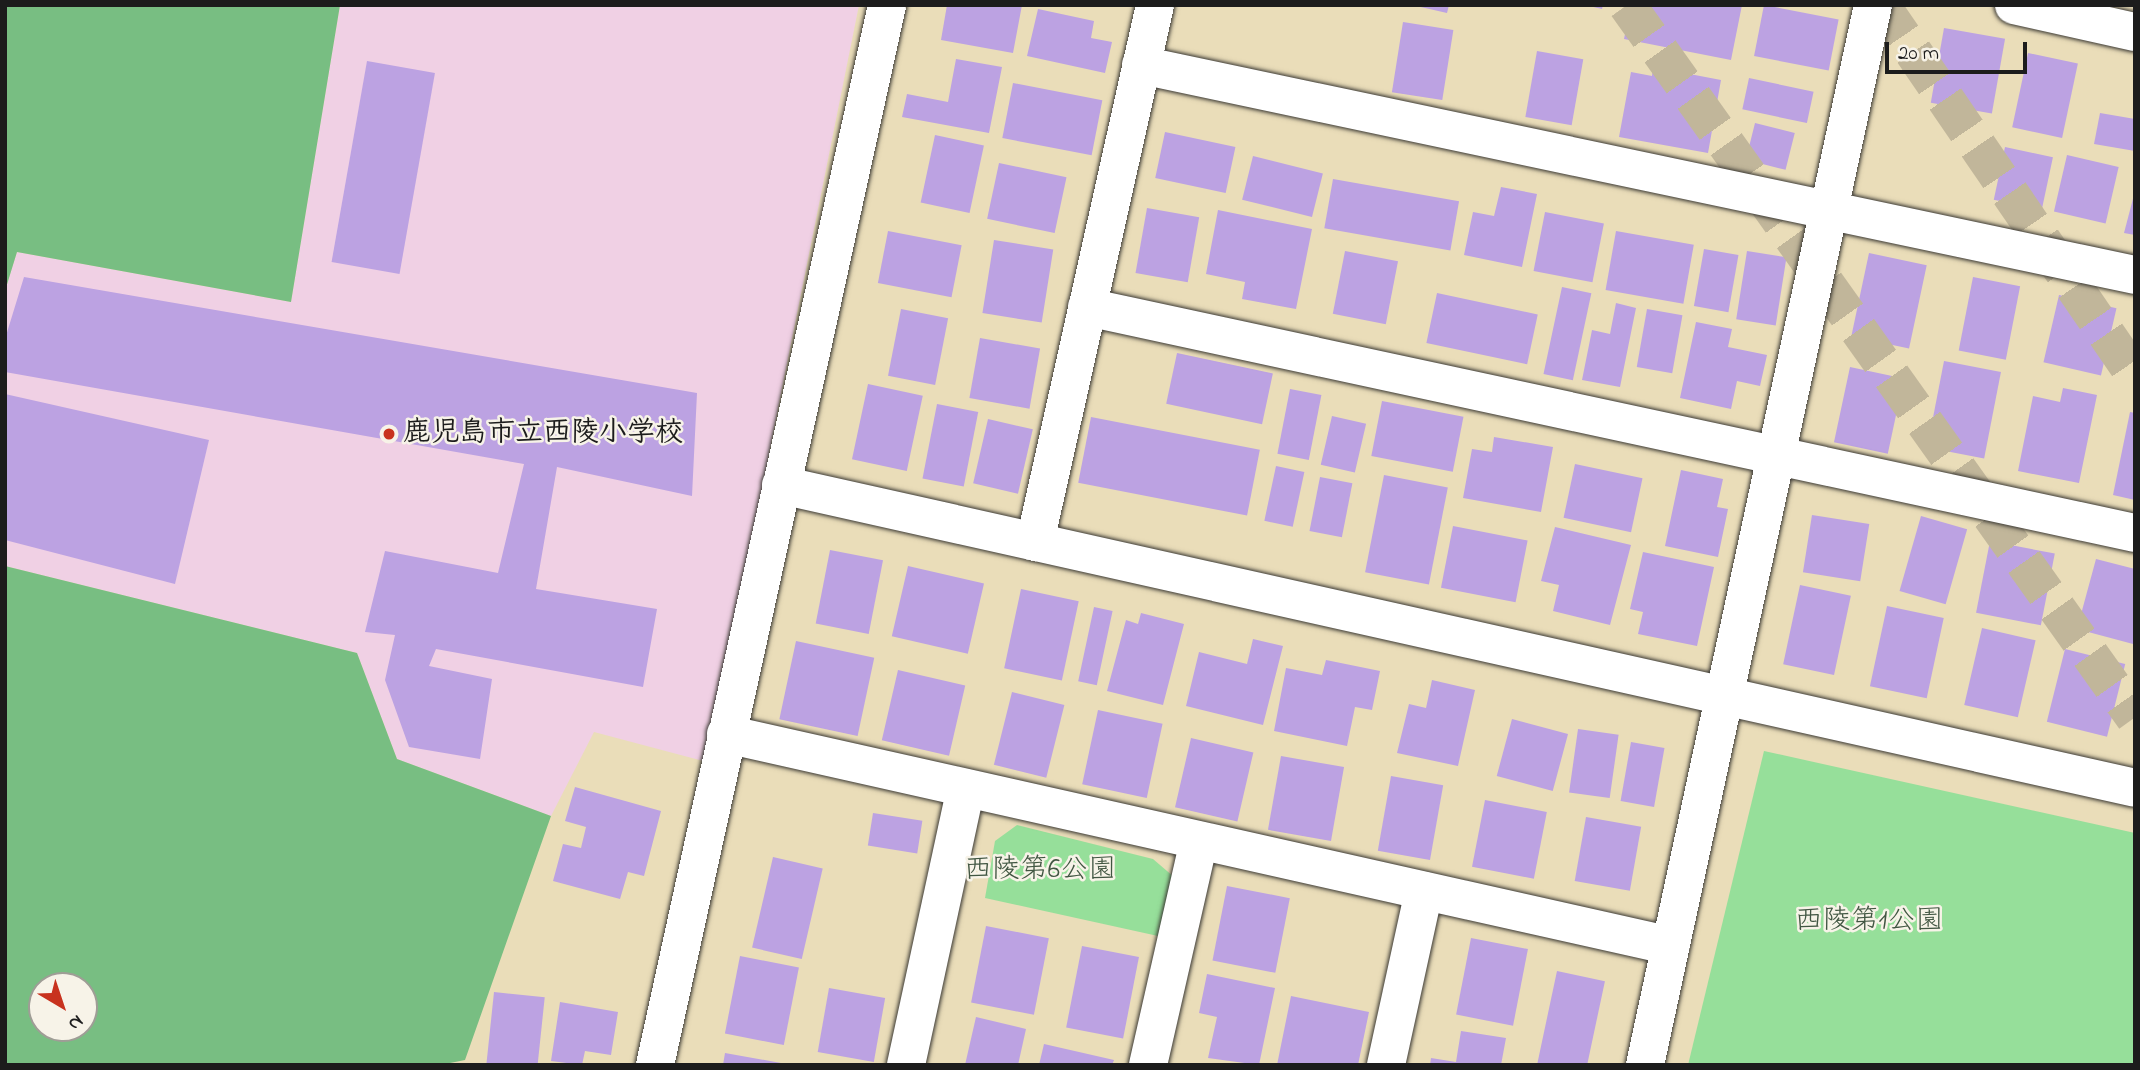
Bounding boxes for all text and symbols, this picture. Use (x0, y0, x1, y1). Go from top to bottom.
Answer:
scale bar (1888, 28, 2030, 72)
text: 20 m (1898, 39, 1939, 69)
place label: 鹿児島市立西陵小学校 (403, 417, 683, 451)
marker: 鹿児島市立西陵小学校 (381, 426, 397, 442)
park label: 西陵第6公園 (964, 854, 1116, 888)
park label: 西陵第1公園 (1795, 905, 1943, 939)
north arrow (28, 972, 98, 1042)
text: N (62, 1008, 89, 1037)

